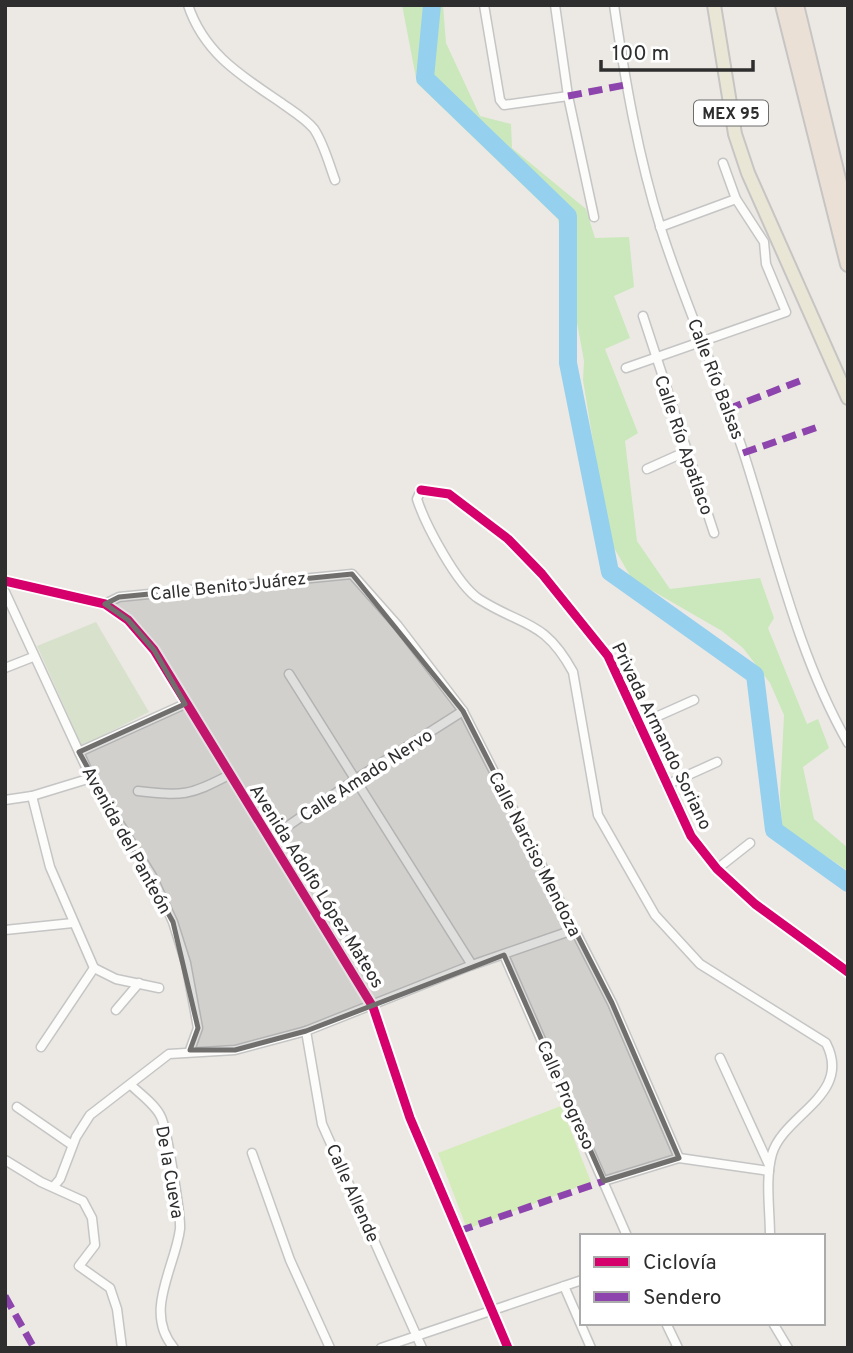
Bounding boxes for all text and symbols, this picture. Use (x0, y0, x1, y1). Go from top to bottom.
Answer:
scale bar (601, 28, 753, 72)
text: 100 m (612, 41, 669, 68)
road number: MEX 95 (694, 100, 768, 125)
street label: Calle Río Balsas (681, 316, 748, 443)
street label: Calle Río Apatlaco (648, 372, 717, 518)
street label: Calle Benito Juárez (149, 568, 307, 607)
street label: Privada Armando Soriano (605, 639, 716, 834)
street label: Calle Amado Nervo (296, 725, 438, 828)
street label: Avenida del Panteón (76, 763, 176, 918)
street label: Calle Narciso Mendoza (482, 768, 585, 941)
street label: Avenida Adolfo López Mateos (243, 780, 388, 993)
street label: Calle Progreso (530, 1037, 599, 1154)
street label: De la Cueva (149, 1124, 188, 1220)
street label: Calle Allende (320, 1141, 384, 1246)
legend (580, 1234, 825, 1325)
text: Ciclovía (643, 1250, 717, 1277)
text: Sendero (643, 1285, 722, 1312)

